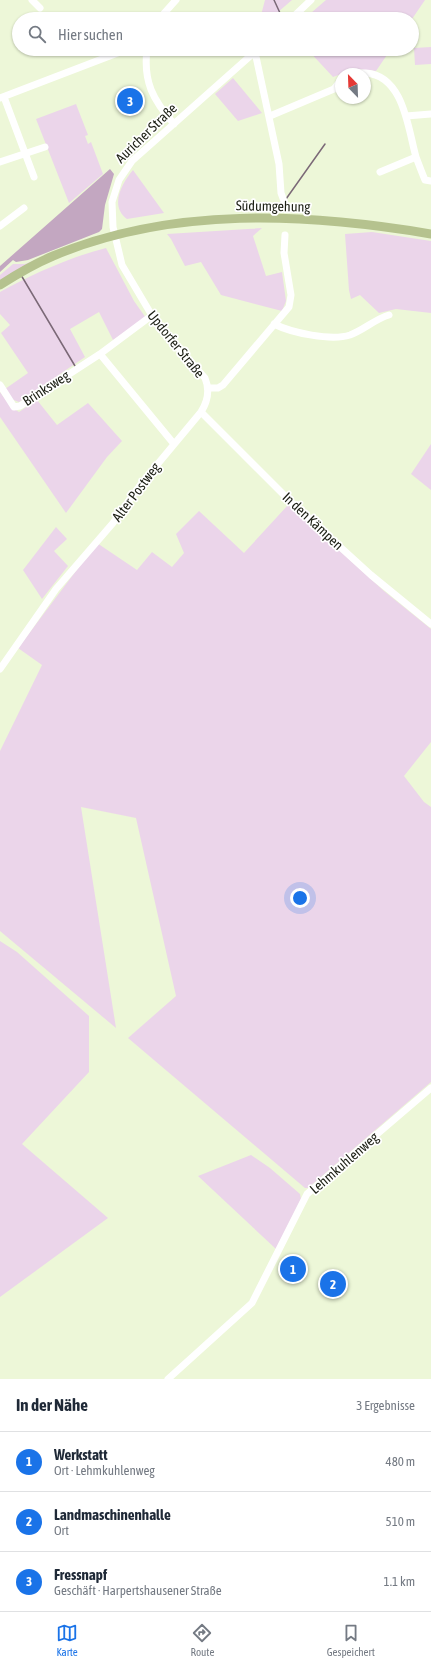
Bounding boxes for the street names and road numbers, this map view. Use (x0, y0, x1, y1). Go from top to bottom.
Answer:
street label: Auricher Straße (112, 100, 180, 166)
street label: Südumgehung (236, 197, 310, 215)
street label: Updorfer Straße (144, 307, 208, 381)
street label: Brinksweg (20, 367, 72, 409)
street label: Alter Postweg (109, 459, 163, 525)
street label: In den Kämpen (279, 489, 347, 553)
street label: Lehmkuhlenweg (306, 1129, 382, 1197)

